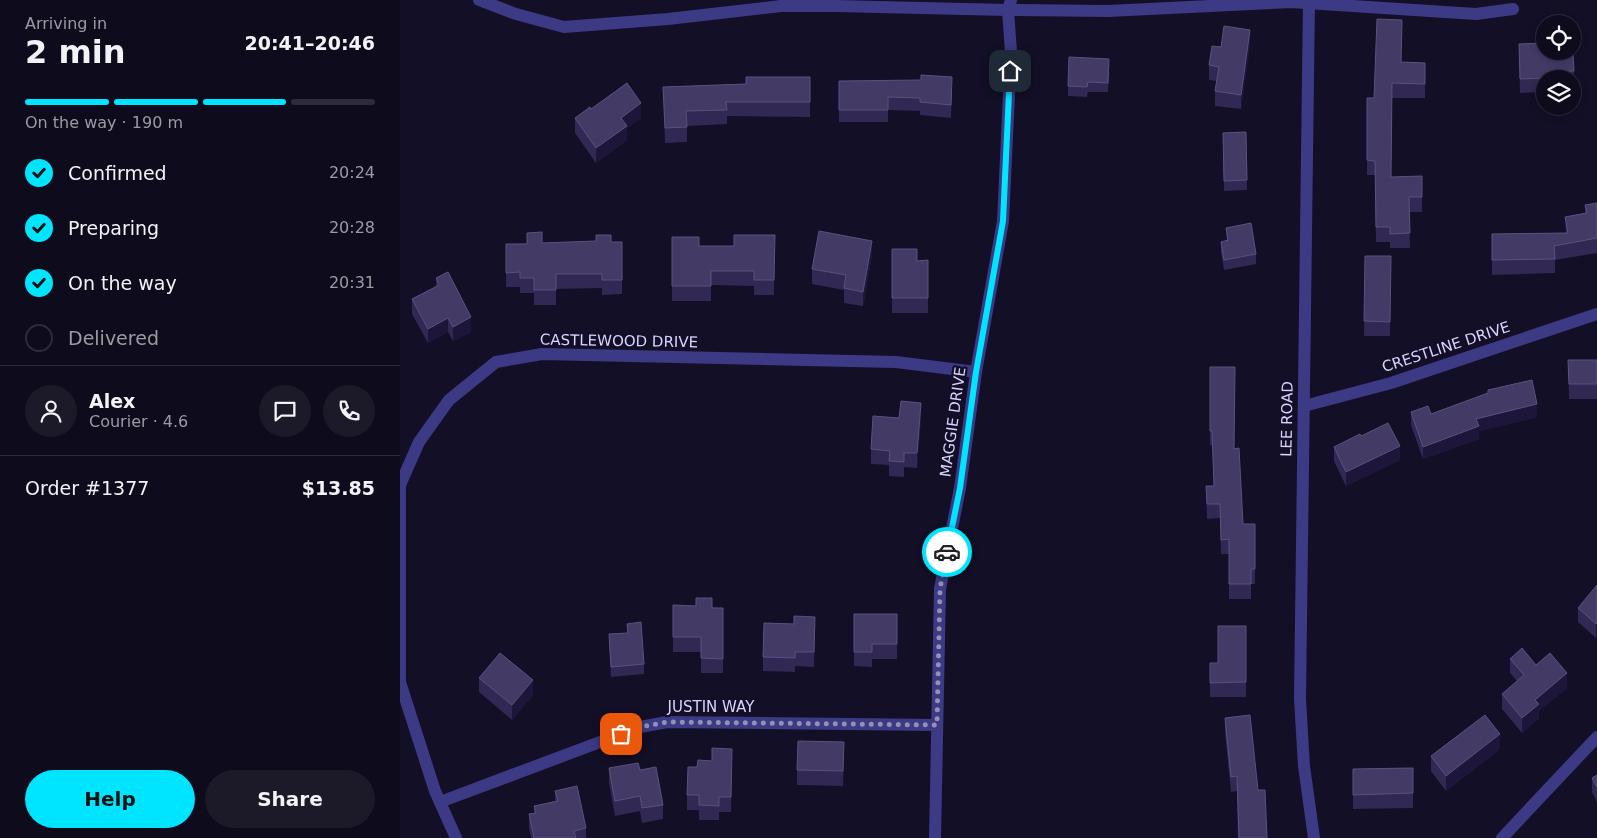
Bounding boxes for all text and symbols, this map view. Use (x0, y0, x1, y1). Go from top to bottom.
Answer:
text: Arriving in (25, 14, 107, 33)
map controls (1536, 15, 1581, 115)
button: locate (1536, 15, 1581, 60)
text: 20:41–20:46 (245, 32, 375, 54)
text: 2 min (25, 33, 126, 71)
pin (989, 50, 1031, 92)
icon: home (996, 57, 1024, 85)
button: layers (1536, 70, 1581, 115)
text: On the way · 190 m (25, 113, 183, 132)
icon: check (25, 159, 53, 187)
text: Confirmed (68, 162, 167, 184)
text: 20:24 (329, 163, 375, 182)
icon: check (25, 214, 53, 242)
text: Preparing (68, 217, 159, 239)
text: 20:28 (329, 218, 375, 237)
icon: check (25, 269, 53, 297)
text: On the way (68, 272, 177, 294)
text: 20:31 (329, 273, 375, 292)
street label: CRESTLINE DRIVE (1380, 318, 1512, 376)
text: Delivered (68, 327, 159, 349)
street label: CASTLEWOOD DRIVE (540, 331, 698, 351)
street label: MAGGIE DRIVE (936, 366, 970, 478)
street label: LEE ROAD (1277, 381, 1297, 457)
button: person (25, 385, 77, 437)
button: chat (259, 385, 311, 437)
button: phone (323, 385, 375, 437)
text: Alex (89, 390, 135, 412)
text: Courier · 4.6 (89, 412, 188, 431)
text: Order #1377 (25, 477, 149, 499)
text: $13.85 (302, 477, 375, 499)
courier (922, 527, 972, 577)
icon: car (933, 538, 961, 566)
street label: JUSTIN WAY (667, 698, 755, 716)
pin (600, 713, 642, 755)
icon: bag (607, 720, 635, 748)
button: Help (25, 770, 195, 828)
button: Share (205, 770, 375, 828)

